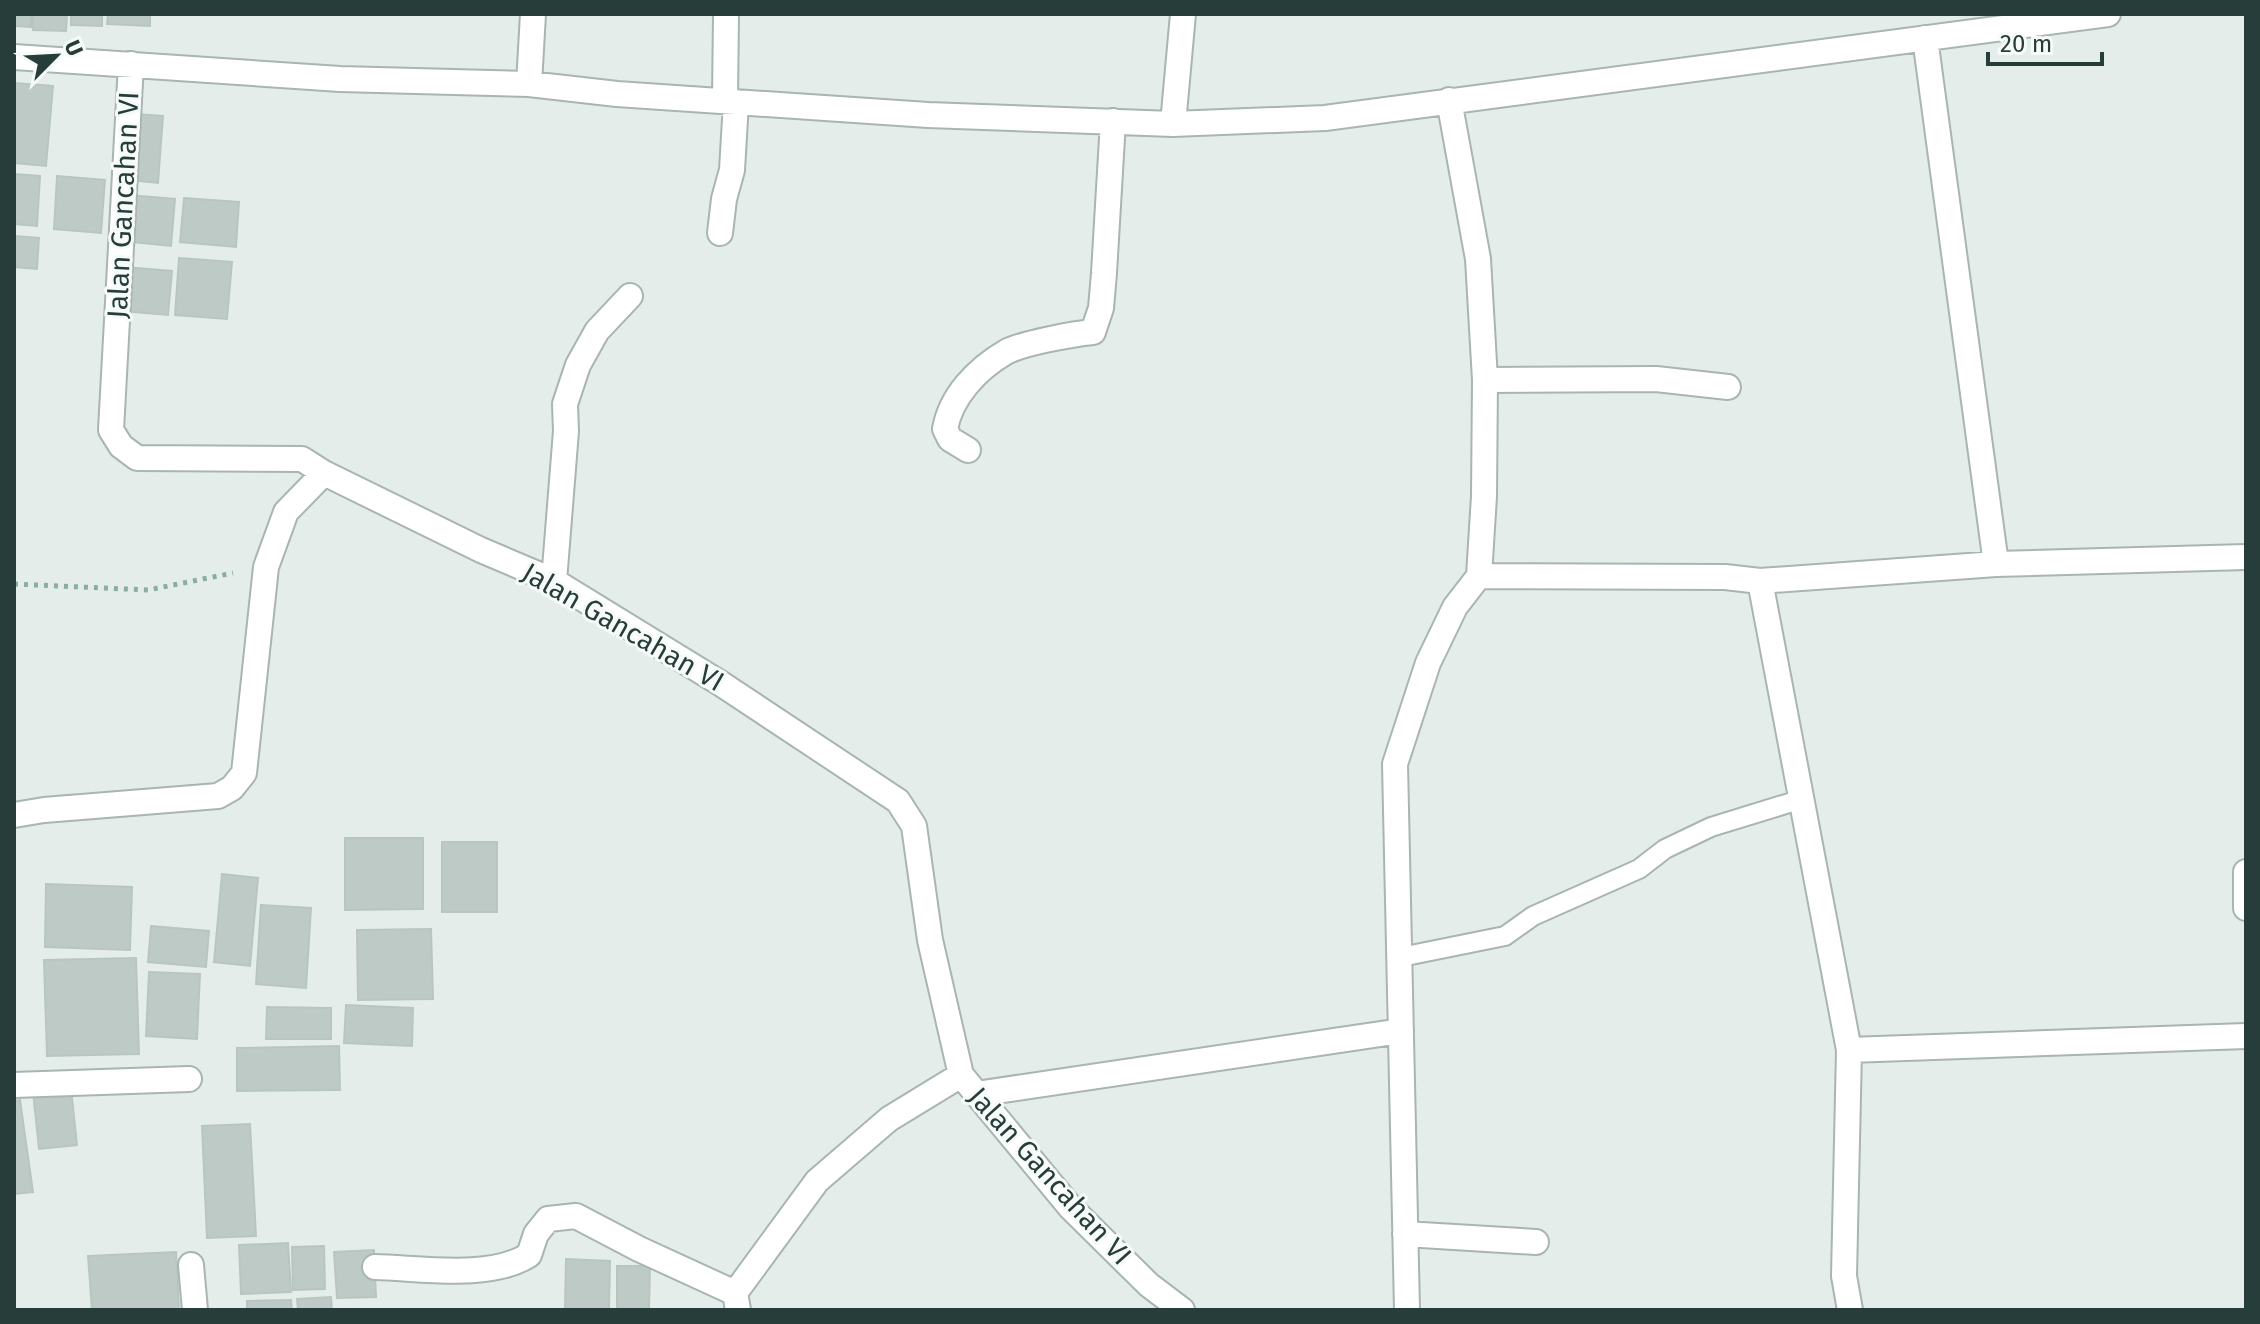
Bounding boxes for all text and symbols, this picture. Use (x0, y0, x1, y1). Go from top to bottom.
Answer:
north arrow (16, 16, 96, 96)
scale bar (1988, 16, 2102, 66)
text: 20 m (2000, 30, 2052, 58)
text: U (59, 36, 89, 60)
street label: Jalan Gancahan VI (101, 91, 145, 319)
street label: Jalan Gancahan VI (516, 556, 730, 698)
street label: Jalan Gancahan VI (962, 1080, 1138, 1272)

